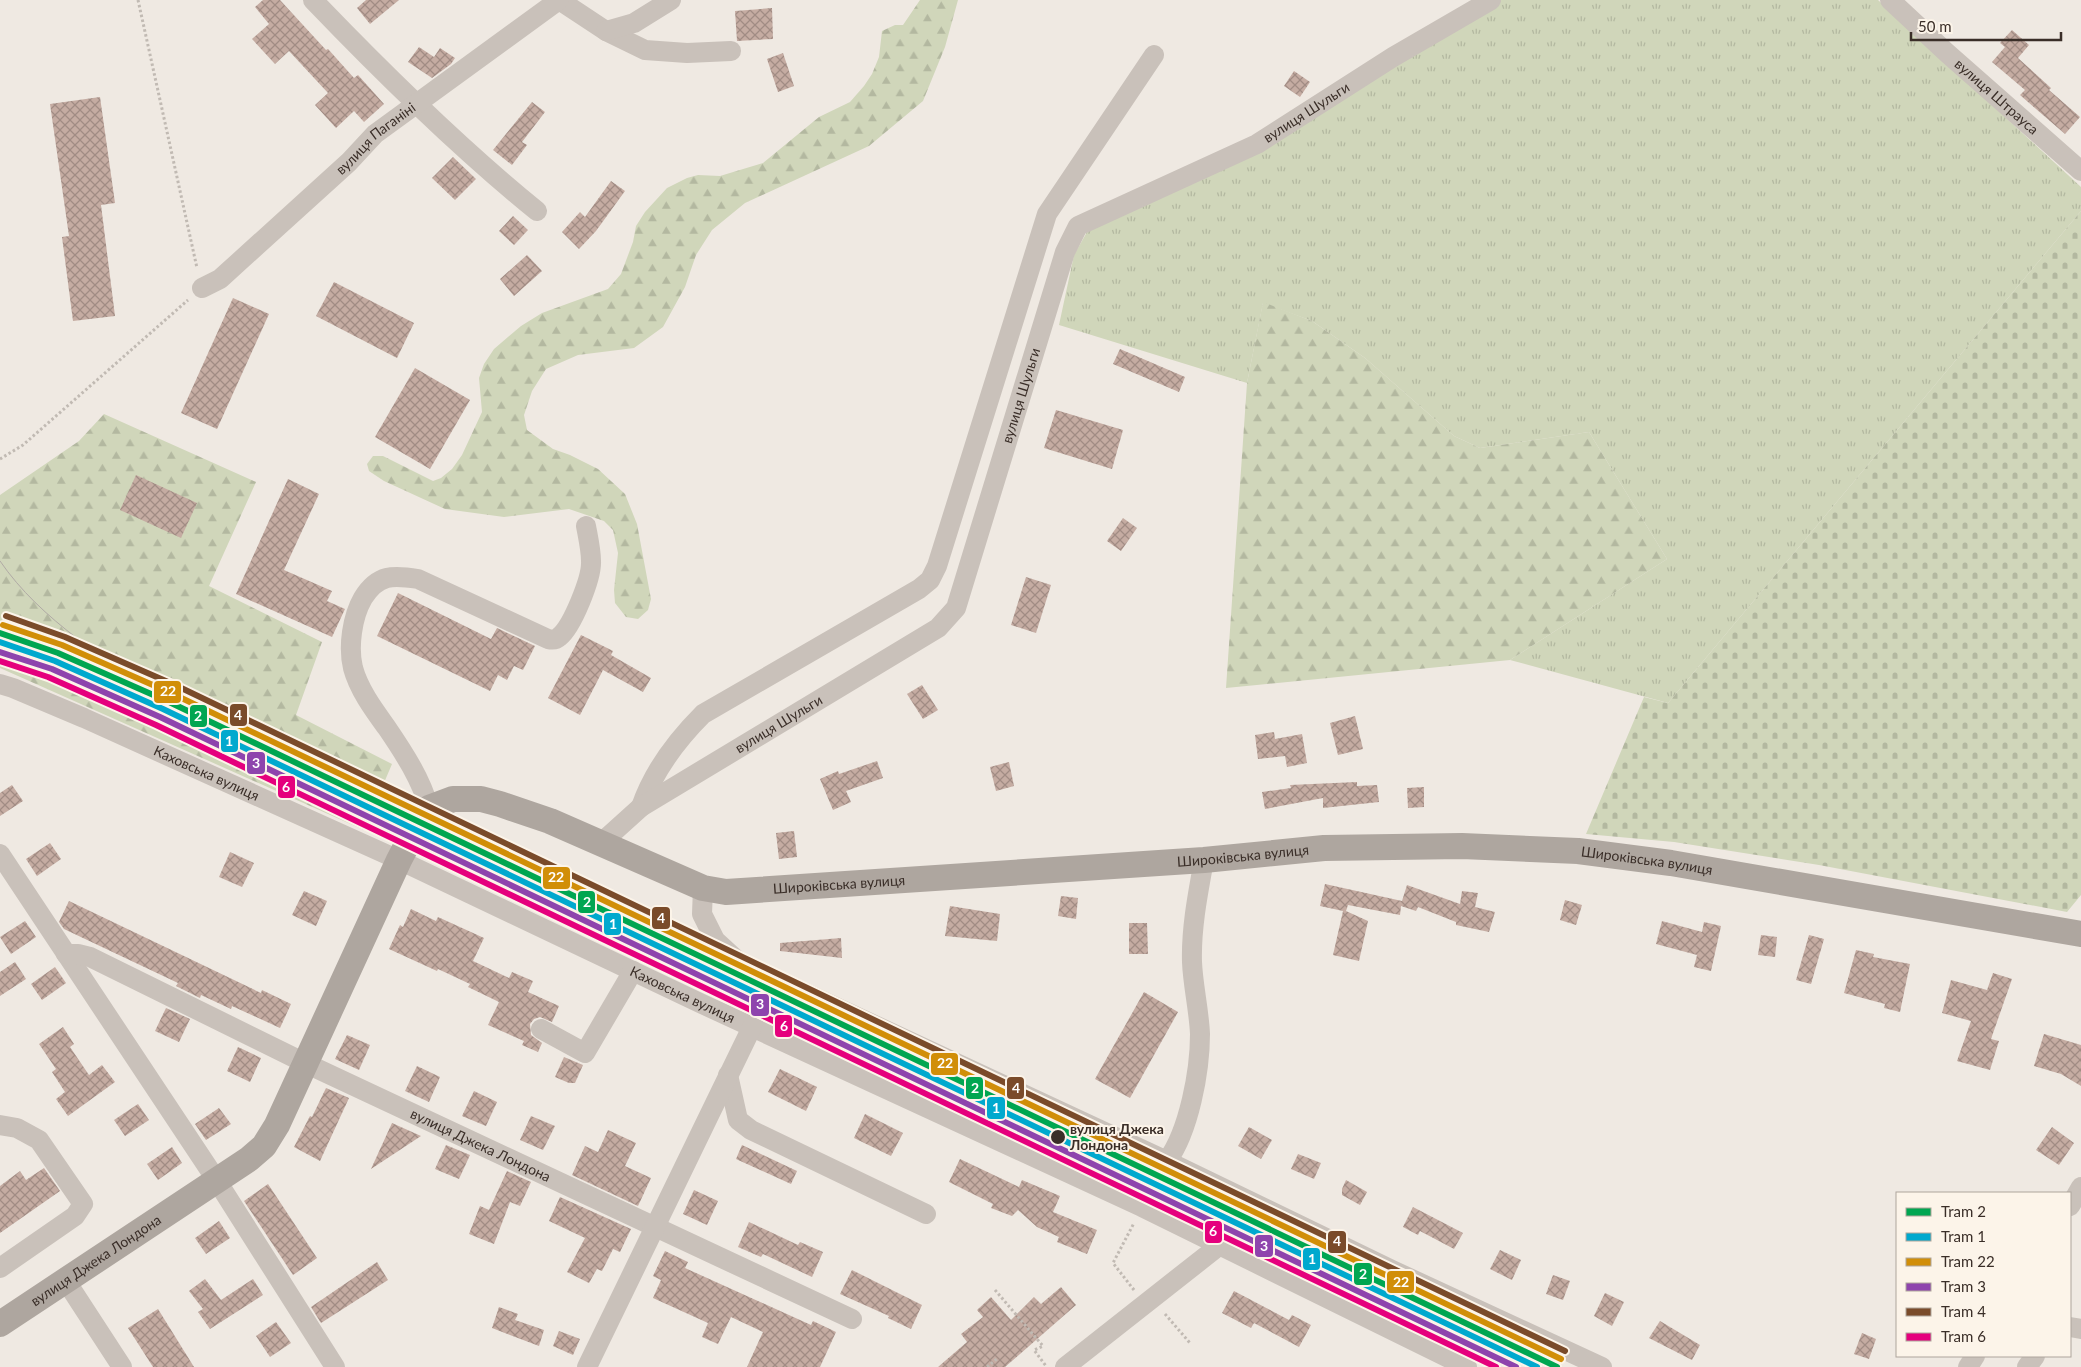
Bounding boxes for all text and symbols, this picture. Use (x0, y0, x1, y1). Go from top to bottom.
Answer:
scale bar (1911, 10, 2061, 42)
text: 50 m (1918, 17, 1952, 35)
street label: вулиця Штрауса (1952, 55, 2042, 138)
street label: вулиця Шульги (1260, 78, 1353, 146)
street label: вулиця Паганіні (332, 99, 418, 178)
street label: вулиця Шульги (998, 346, 1043, 445)
line badge: 22 (153, 680, 182, 704)
text: 22 (160, 682, 176, 699)
street label: вулиця Шульги (732, 691, 825, 756)
line badge: 4 (229, 703, 248, 727)
line badge: 2 (189, 704, 208, 728)
text: 4 (234, 706, 242, 723)
text: 2 (194, 707, 202, 724)
line badge: 1 (220, 729, 239, 753)
text: 1 (225, 732, 233, 749)
street label: Каховська вулиця (151, 742, 262, 804)
line badge: 3 (246, 751, 266, 775)
text: 3 (252, 754, 260, 771)
line badge: 6 (277, 775, 296, 799)
text: 6 (282, 778, 290, 795)
street label: Широківська вулиця (1176, 841, 1310, 870)
street label: Широківська вулиця (1580, 842, 1714, 878)
line badge: 22 (542, 866, 571, 890)
text: 22 (548, 868, 564, 885)
street label: Широківська вулиця (772, 871, 906, 897)
line badge: 2 (577, 890, 596, 914)
text: 2 (583, 893, 591, 910)
line badge: 4 (651, 906, 671, 930)
text: 4 (657, 909, 665, 926)
line badge: 1 (603, 912, 622, 936)
text: 1 (609, 915, 617, 932)
street label: Каховська вулиця (627, 962, 738, 1026)
line badge: 3 (750, 993, 770, 1017)
text: 3 (756, 995, 764, 1012)
line badge: 6 (774, 1014, 793, 1038)
text: 6 (780, 1017, 788, 1034)
line badge: 22 (930, 1052, 959, 1076)
text: 22 (937, 1054, 953, 1071)
line badge: 2 (965, 1076, 984, 1100)
line badge: 4 (1006, 1076, 1025, 1100)
text: 2 (971, 1079, 979, 1096)
text: 4 (1012, 1079, 1020, 1096)
line badge: 1 (986, 1096, 1006, 1120)
text: 1 (992, 1099, 1000, 1116)
street label: вулиця Джека Лондона (408, 1105, 554, 1185)
place label: вулиця Джека Лондона (1069, 1120, 1164, 1153)
marker: вулиця Джека Лондона (1049, 1128, 1067, 1146)
legend (1896, 1192, 2071, 1357)
text: Tram 2 (1941, 1202, 1986, 1220)
street label: вулиця Джека Лондона (27, 1211, 164, 1309)
line badge: 6 (1204, 1220, 1223, 1244)
text: 6 (1209, 1222, 1217, 1239)
text: Tram 1 (1941, 1227, 1986, 1245)
line badge: 4 (1327, 1230, 1347, 1254)
text: 4 (1333, 1232, 1341, 1249)
line badge: 3 (1254, 1234, 1274, 1258)
text: 3 (1260, 1237, 1268, 1254)
line badge: 1 (1302, 1247, 1321, 1271)
text: 1 (1308, 1250, 1316, 1267)
text: Tram 22 (1941, 1252, 1995, 1270)
line badge: 2 (1353, 1262, 1373, 1286)
text: 2 (1359, 1265, 1367, 1282)
line badge: 22 (1386, 1270, 1415, 1294)
text: 22 (1393, 1273, 1409, 1290)
text: Tram 3 (1941, 1277, 1986, 1295)
text: Tram 4 (1941, 1302, 1986, 1320)
text: Tram 6 (1941, 1327, 1986, 1345)

